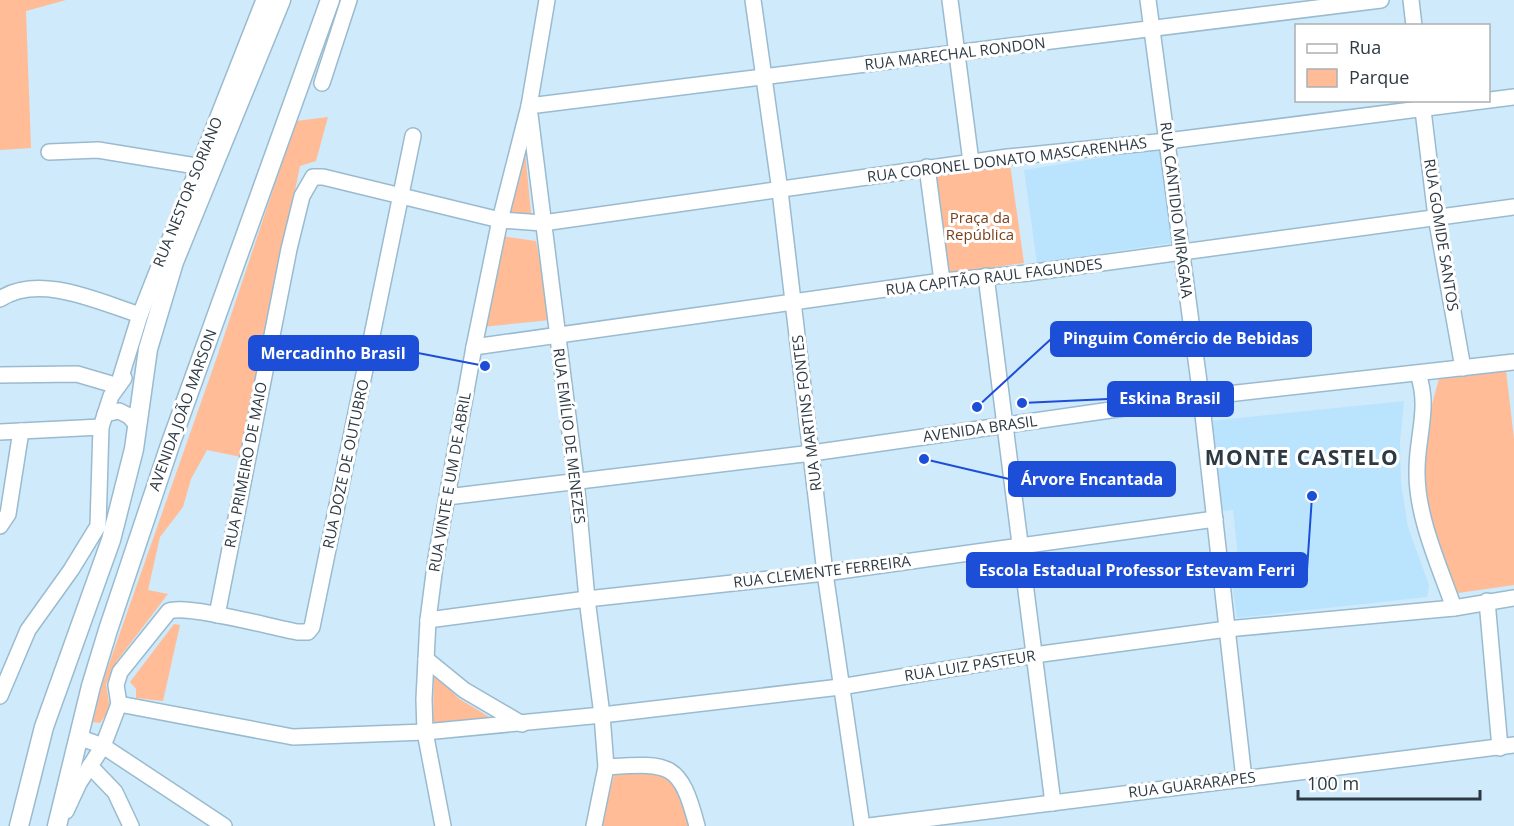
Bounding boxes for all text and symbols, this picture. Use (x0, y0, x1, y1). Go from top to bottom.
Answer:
legend (1295, 24, 1490, 102)
street label: RUA MARECHAL RONDON (863, 32, 1046, 74)
text: Rua (1349, 35, 1381, 59)
text: Parque (1349, 65, 1409, 89)
street label: RUA NESTOR SORIANO (148, 114, 226, 270)
street label: RUA CANTIDIO MIRAGAIA (1156, 121, 1198, 300)
street label: RUA CORONEL DONATO MASCARENHAS (866, 132, 1148, 186)
street label: RUA GOMIDE SANTOS (1420, 157, 1464, 313)
park label: Praça da República (946, 207, 1014, 244)
street label: RUA CAPITÃO RAUL FAGUNDES (884, 253, 1103, 299)
callout: Pinguim Comércio de Bebidas (1051, 322, 1311, 356)
street label: AVENIDA JOÃO MARSON (143, 326, 221, 493)
text: Pinguim Comércio de Bebidas (1063, 327, 1299, 349)
street label: RUA MARTINS FONTES (787, 334, 826, 492)
callout: Mercadinho Brasil (249, 336, 418, 370)
text: Mercadinho Brasil (260, 342, 406, 364)
street label: RUA EMÍLIO DE MENEZES (549, 347, 591, 525)
street label: RUA DOZE DE OUTUBRO (317, 377, 373, 550)
street label: RUA PRIMEIRO DE MAIO (219, 380, 271, 550)
callout: Eskina Brasil (1108, 382, 1233, 416)
text: Eskina Brasil (1119, 387, 1221, 409)
street label: RUA VINTE E UM DE ABRIL (423, 390, 475, 573)
street label: AVENIDA BRASIL (921, 410, 1038, 446)
district label: MONTE CASTELO (1205, 443, 1399, 471)
callout: Árvore Encantada (1009, 462, 1175, 496)
text: Árvore Encantada (1021, 468, 1163, 490)
street label: RUA CLEMENTE FERREIRA (732, 550, 912, 592)
callout: Escola Estadual Professor Estevam Ferri (967, 553, 1307, 587)
text: Escola Estadual Professor Estevam Ferri (979, 559, 1295, 581)
street label: RUA LUIZ PASTEUR (903, 645, 1038, 685)
scale bar (1298, 763, 1480, 801)
street label: RUA GUARARAPES (1127, 766, 1257, 802)
text: 100 m (1307, 771, 1359, 795)

